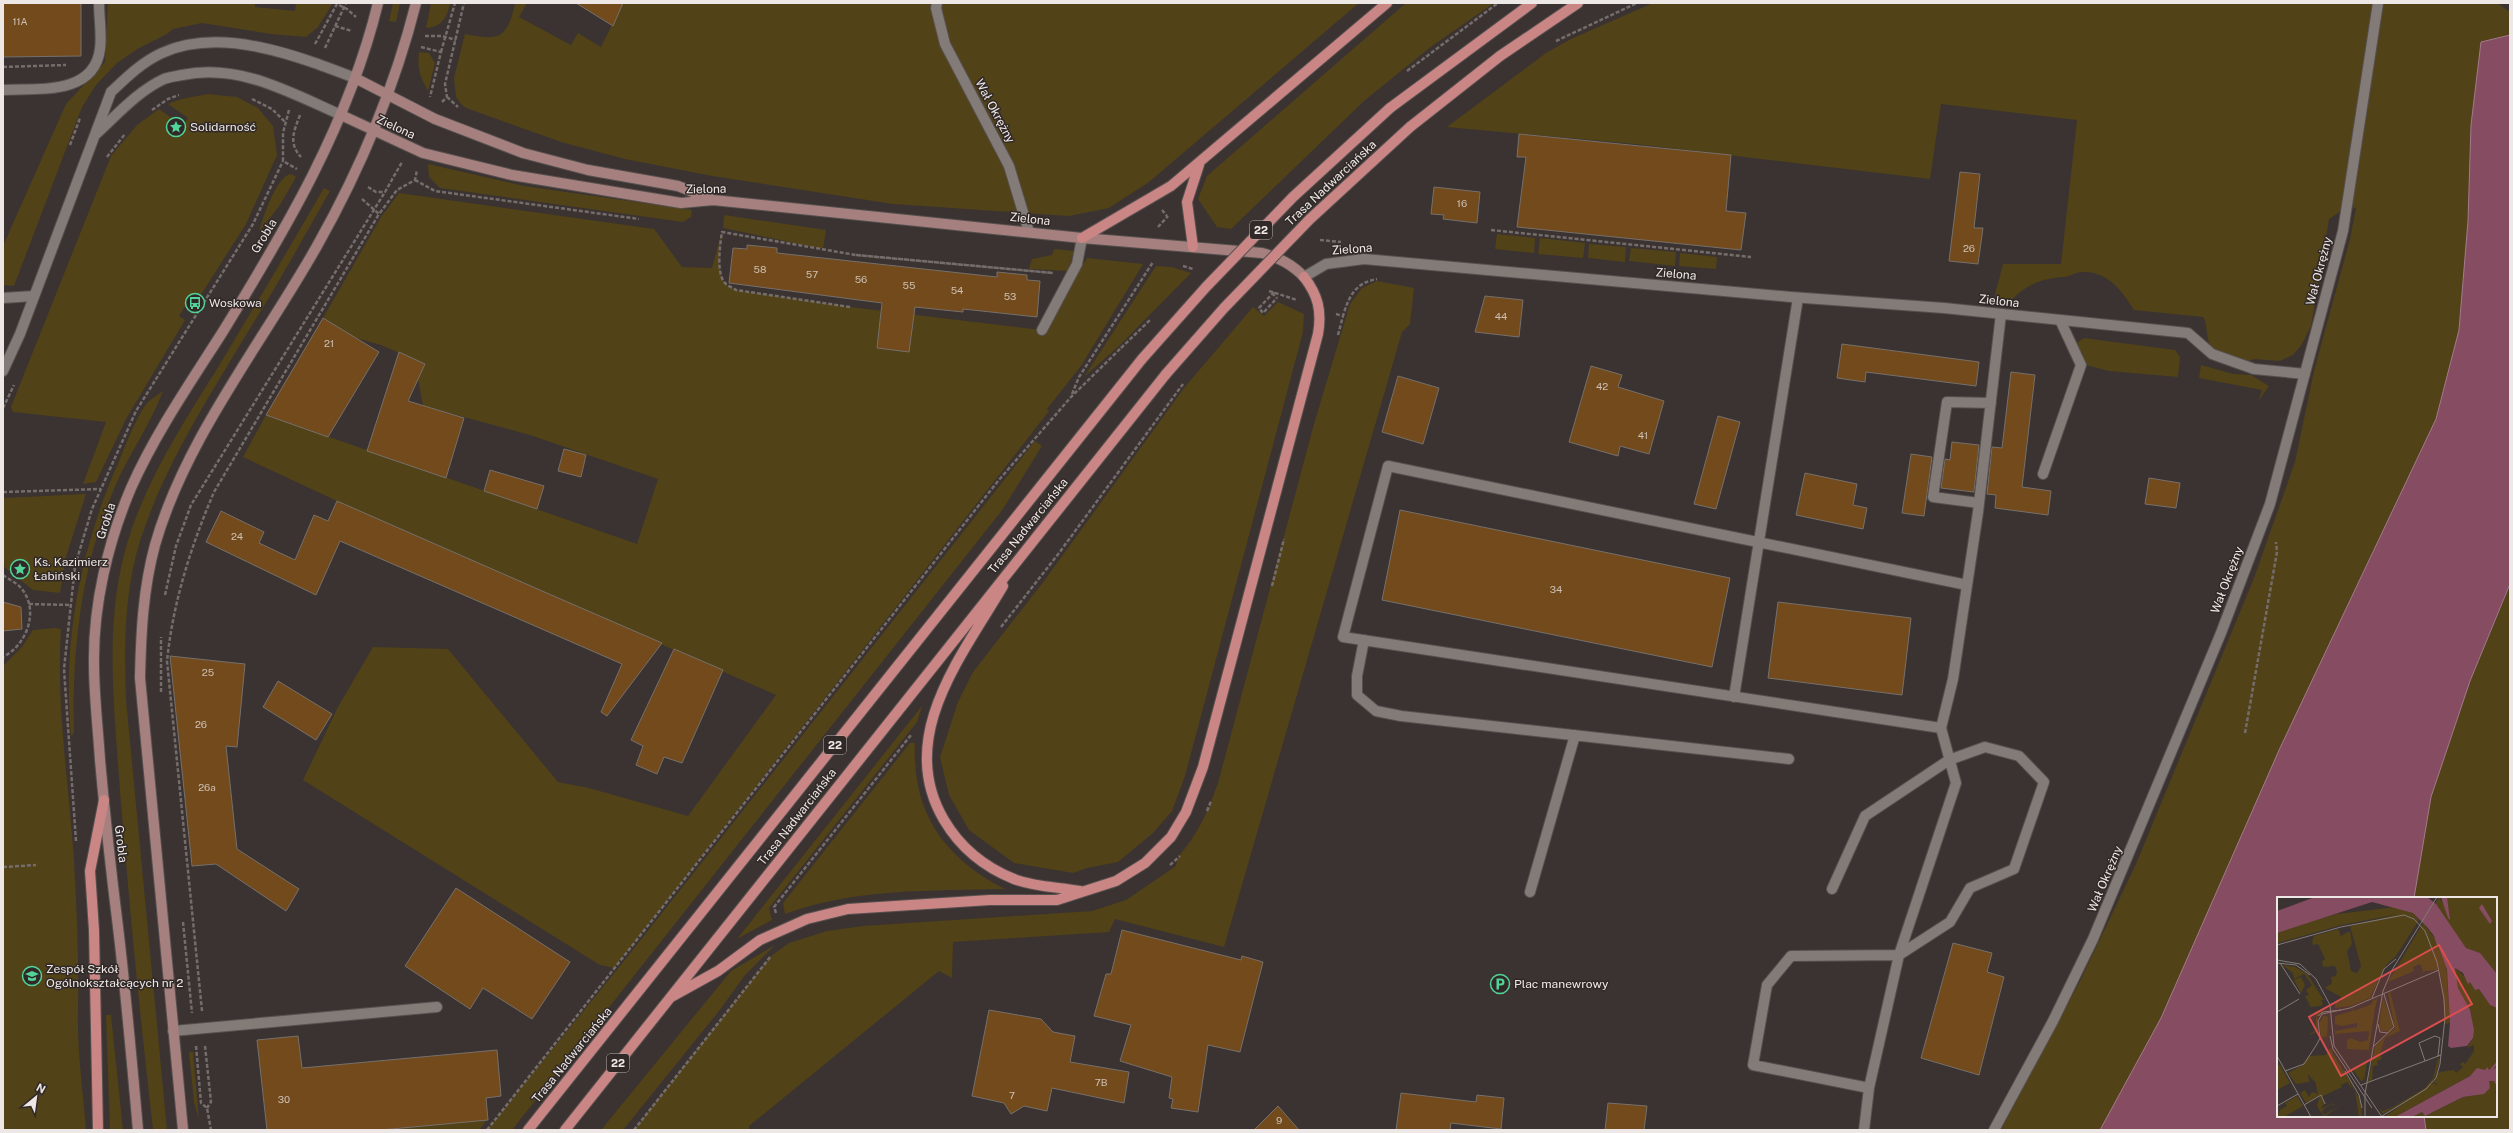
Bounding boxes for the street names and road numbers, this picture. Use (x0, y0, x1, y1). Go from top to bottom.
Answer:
street label: Wał Okrężny (972, 77, 1018, 146)
street label: Zielona (375, 112, 417, 142)
street label: Trasa Nadwarciańska (1283, 137, 1379, 229)
street label: Zielona (685, 182, 727, 196)
street label: Zielona (1009, 210, 1051, 228)
street label: Grobla (248, 216, 280, 256)
road number: 22 (1250, 221, 1272, 239)
street label: Wał Okrężny (2303, 235, 2335, 307)
street label: Zielona (1331, 241, 1373, 257)
street label: Zielona (1655, 265, 1697, 283)
street label: Zielona (1978, 292, 2020, 310)
street label: Trasa Nadwarciańska (985, 475, 1071, 577)
street label: Grobla (94, 501, 118, 541)
street label: Wał Okrężny (2208, 544, 2246, 615)
road number: 22 (824, 736, 846, 754)
street label: Trasa Nadwarciańska (755, 766, 839, 868)
street label: Grobla (112, 825, 130, 863)
street label: Wał Okrężny (2085, 843, 2125, 914)
street label: Trasa Nadwarciańska (529, 1004, 615, 1106)
road number: 22 (607, 1054, 629, 1072)

